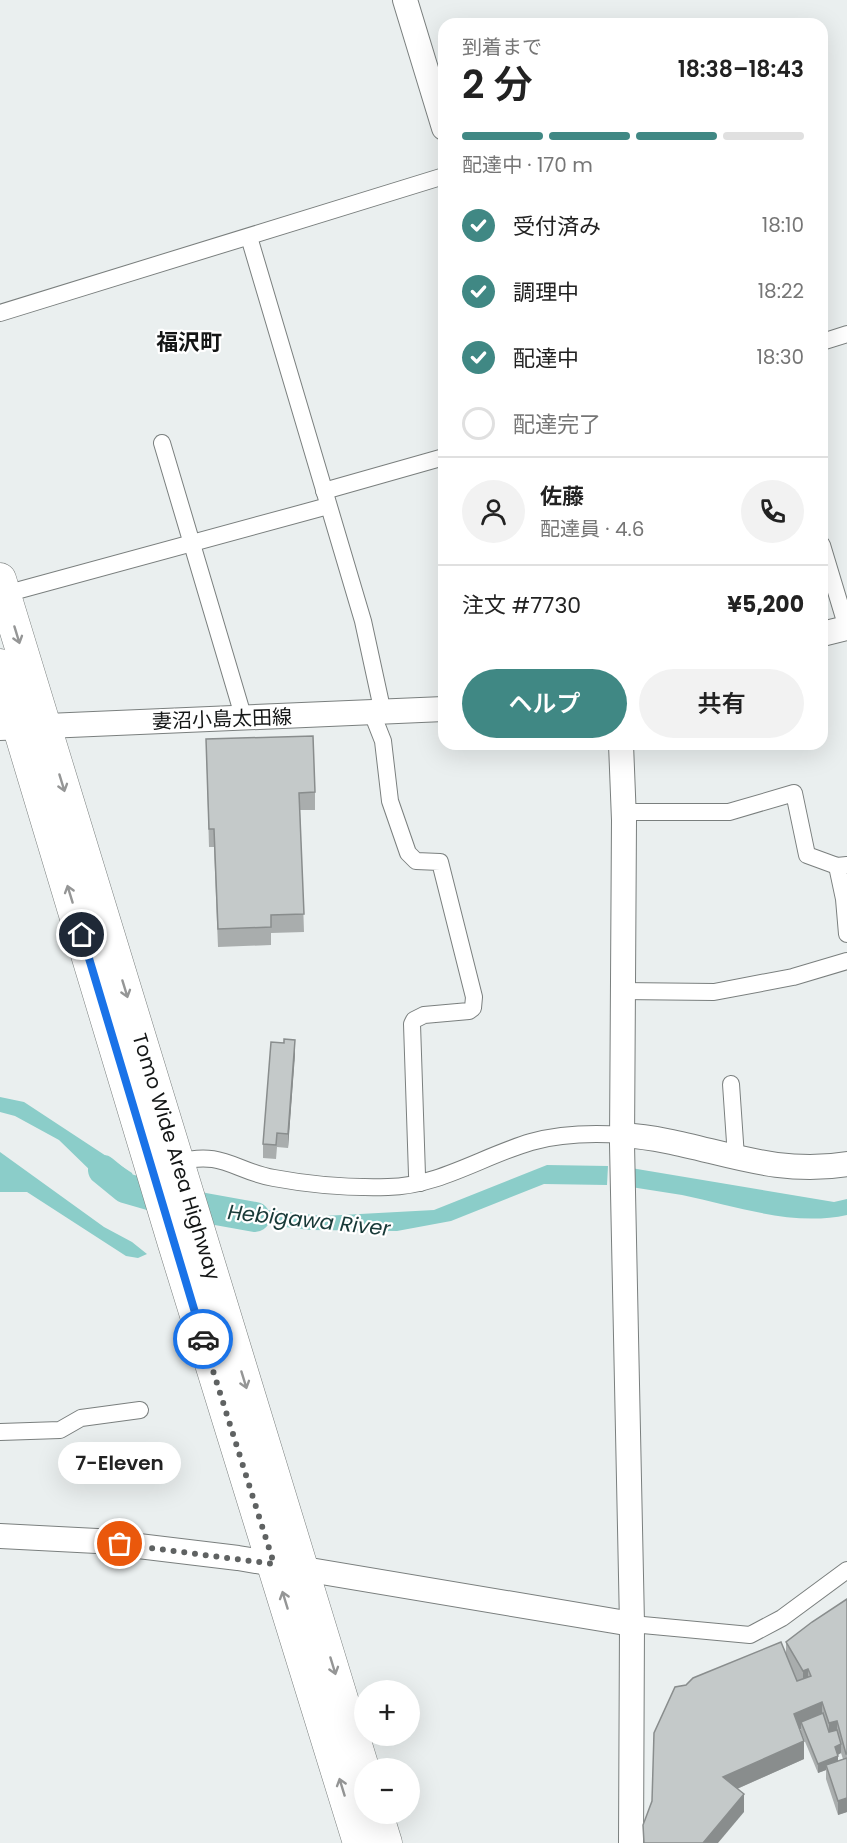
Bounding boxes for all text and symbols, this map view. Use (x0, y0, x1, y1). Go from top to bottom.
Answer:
text: 到着まで (462, 33, 542, 61)
text: 18:38–18:43 (678, 54, 804, 85)
text: 2 分 (462, 57, 533, 112)
text: 配達中 · 170 m (462, 151, 593, 179)
icon: check (462, 209, 495, 242)
text: 受付済み (513, 211, 601, 242)
text: 18:10 (762, 211, 804, 239)
icon: check (462, 275, 495, 308)
text: 調理中 (513, 277, 579, 308)
text: 18:22 (758, 277, 804, 305)
district label: 福沢町 (156, 327, 222, 358)
icon: check (462, 341, 495, 374)
text: 配達中 (513, 343, 579, 374)
text: 18:30 (756, 343, 804, 371)
text: 配達完了 (513, 409, 601, 440)
button: person (462, 480, 525, 543)
button: phone (741, 480, 804, 543)
text: 佐藤 (540, 481, 584, 512)
text: 配達員 · 4.6 (540, 515, 644, 543)
text: ¥5,200 (727, 589, 804, 620)
text: 注文 #7730 (462, 590, 581, 621)
one-way arrow (12, 625, 23, 644)
button: ヘルプ (462, 669, 627, 738)
button: 共有 (639, 669, 804, 738)
street label: 妻沼小島太田線 (152, 703, 292, 735)
one-way arrow (57, 773, 68, 792)
one-way arrow (63, 885, 74, 904)
pin (56, 909, 107, 960)
icon: home (65, 918, 98, 951)
one-way arrow (120, 979, 131, 998)
street label: Tomo Wide Area Highway (126, 1030, 227, 1284)
water label: Hebigawa River (226, 1197, 393, 1243)
courier (173, 1309, 233, 1369)
icon: car (187, 1323, 220, 1356)
one-way arrow (239, 1370, 250, 1389)
callout: 7-Eleven (58, 1442, 182, 1484)
text: 7-Eleven (75, 1449, 164, 1477)
pin (94, 1518, 145, 1569)
icon: bag (103, 1527, 136, 1560)
one-way arrow (279, 1591, 290, 1610)
one-way arrow (328, 1656, 339, 1675)
map controls (354, 1680, 420, 1824)
button: + (354, 1680, 420, 1746)
button: − (354, 1758, 420, 1824)
one-way arrow (336, 1778, 347, 1797)

